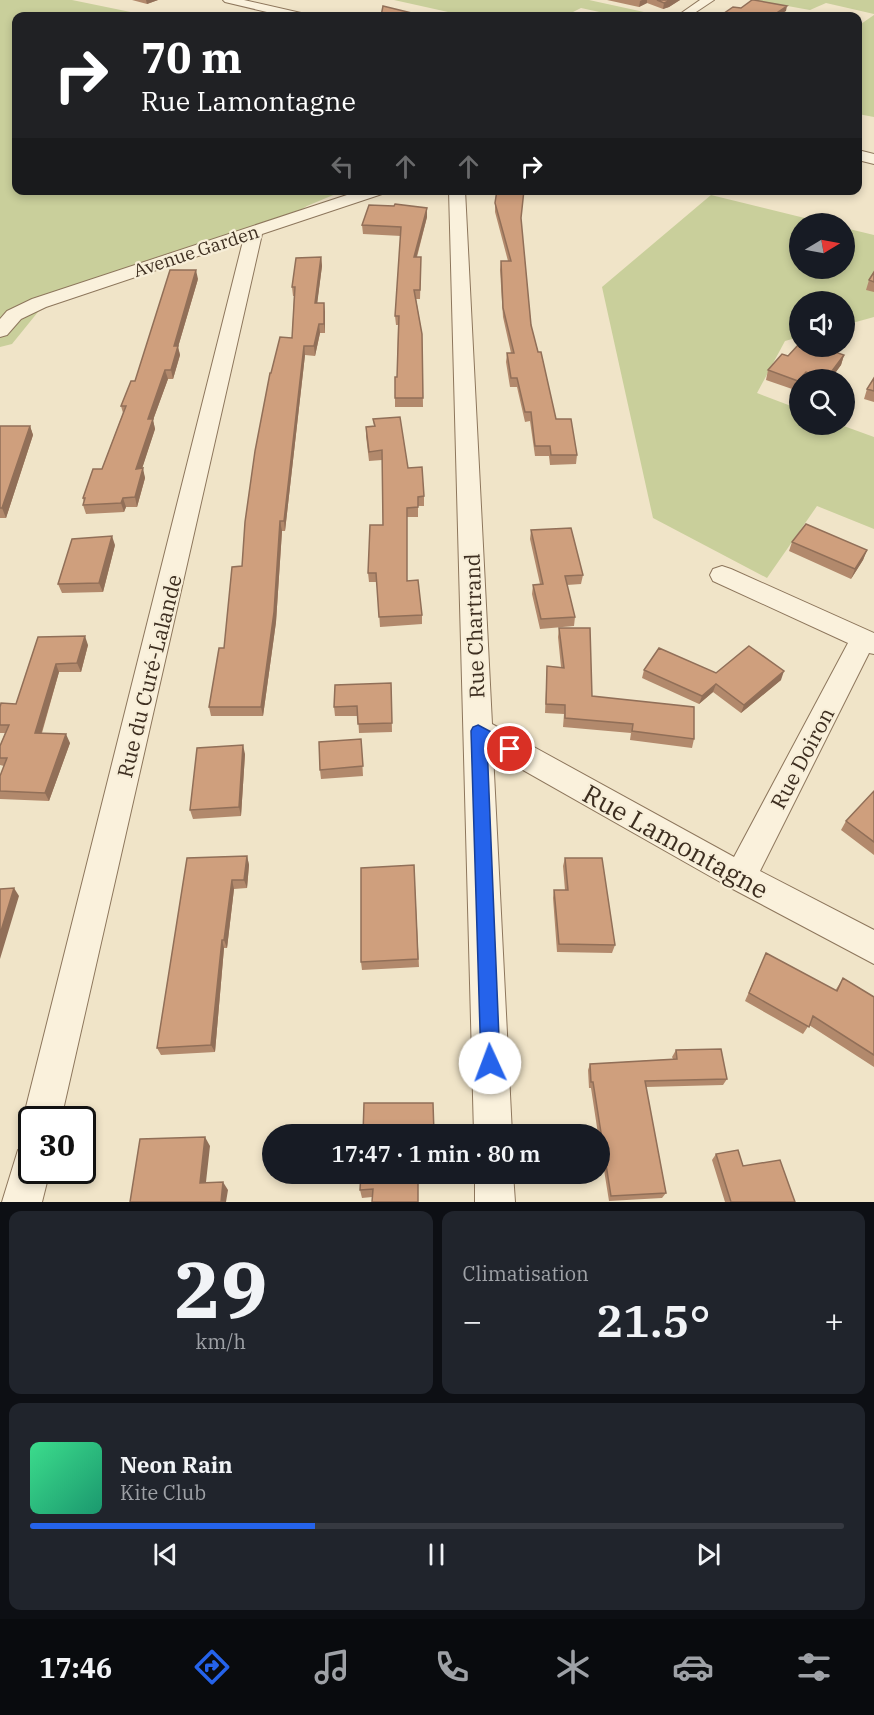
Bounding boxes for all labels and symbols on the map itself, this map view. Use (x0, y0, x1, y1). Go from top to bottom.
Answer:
north arrow (789, 213, 855, 279)
street label: Avenue Garden (130, 220, 262, 282)
street label: Rue Chartrand (457, 553, 491, 699)
street label: Rue du Curé-Lalande (110, 571, 188, 781)
street label: Rue Doiron (764, 702, 840, 814)
pin (484, 723, 535, 774)
street label: Rue Lamontagne (577, 776, 775, 906)
position arrow (458, 1031, 522, 1095)
speed limit sign: 30 (18, 1106, 96, 1184)

